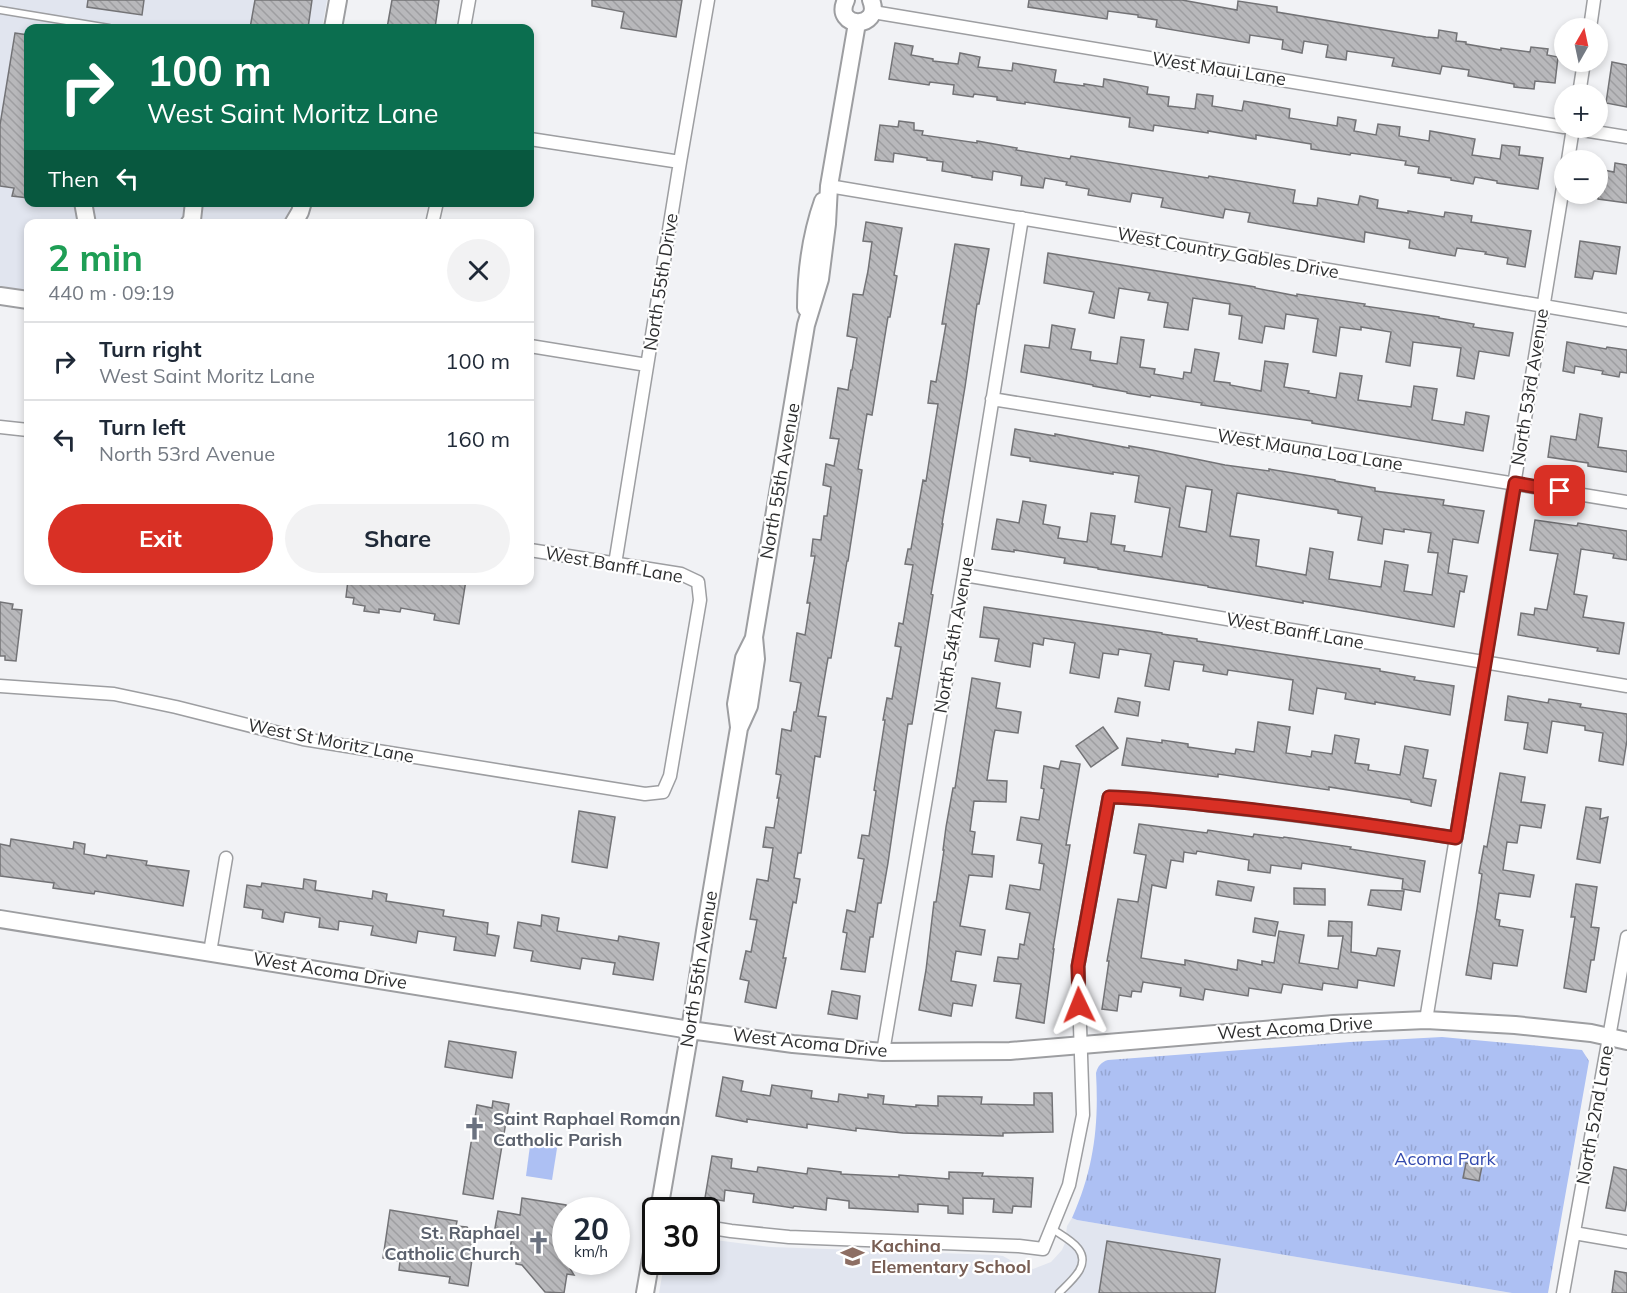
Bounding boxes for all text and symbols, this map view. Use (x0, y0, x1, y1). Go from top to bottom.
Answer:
north arrow (1554, 18, 1608, 72)
map controls (1554, 18, 1608, 204)
text: 100 m (147, 44, 272, 97)
street label: West Maui Lane (1151, 47, 1288, 90)
icon: right (48, 48, 126, 126)
button: + (1554, 84, 1608, 138)
text: West Saint Moritz Lane (147, 96, 438, 130)
button: − (1554, 150, 1608, 204)
icon: left (111, 162, 144, 195)
text: Then (48, 165, 99, 193)
street label: North 55th Drive (638, 212, 683, 352)
street label: West Country Gables Drive (1115, 222, 1341, 283)
text: 2 min (48, 235, 143, 280)
button: close (447, 239, 510, 302)
text: 440 m · 09:19 (48, 280, 174, 305)
street label: North 53rd Avenue (1506, 307, 1553, 467)
text: Turn right (99, 335, 202, 363)
icon: right (48, 345, 81, 378)
text: 100 m (445, 347, 510, 375)
text: West Saint Moritz Lane (99, 363, 315, 388)
street label: North 55th Avenue (754, 401, 805, 561)
text: Turn left (99, 413, 186, 441)
icon: left (48, 423, 81, 456)
street label: West Mauna Loa Lane (1216, 423, 1405, 476)
text: 160 m (445, 425, 510, 453)
text: North 53rd Avenue (99, 441, 275, 466)
pin (1534, 465, 1585, 516)
icon: arrive (1543, 474, 1576, 507)
button: Exit (48, 504, 273, 573)
button: Share (285, 504, 510, 573)
street label: West Banff Lane (543, 541, 685, 588)
street label: North 54th Avenue (928, 555, 979, 715)
street label: West Banff Lane (1224, 607, 1366, 654)
street label: West St Moritz Lane (246, 713, 416, 768)
street label: North 55th Avenue (675, 889, 722, 1049)
street label: West Acoma Drive (251, 947, 409, 994)
position arrow (1047, 973, 1111, 1037)
street label: West Acoma Drive (1217, 1011, 1373, 1044)
street label: West Acoma Drive (732, 1023, 889, 1062)
street label: North 52nd Lane (1571, 1044, 1618, 1186)
place label: Saint Raphael Roman Catholic Parish (493, 1107, 681, 1151)
church icon: Saint Raphael Roman Catholic Parish (462, 1116, 488, 1142)
park label: Acoma Park (1394, 1147, 1496, 1170)
speed limit sign: 30 (642, 1197, 720, 1275)
text: 20 (573, 1210, 609, 1248)
place label: St. Raphael Catholic Church (384, 1221, 520, 1265)
church icon: St. Raphael Catholic Church (525, 1230, 551, 1256)
place label: Kachina Elementary School (871, 1234, 1031, 1278)
text: km/h (574, 1242, 608, 1261)
school or university icon: Kachina Elementary School (840, 1243, 866, 1269)

